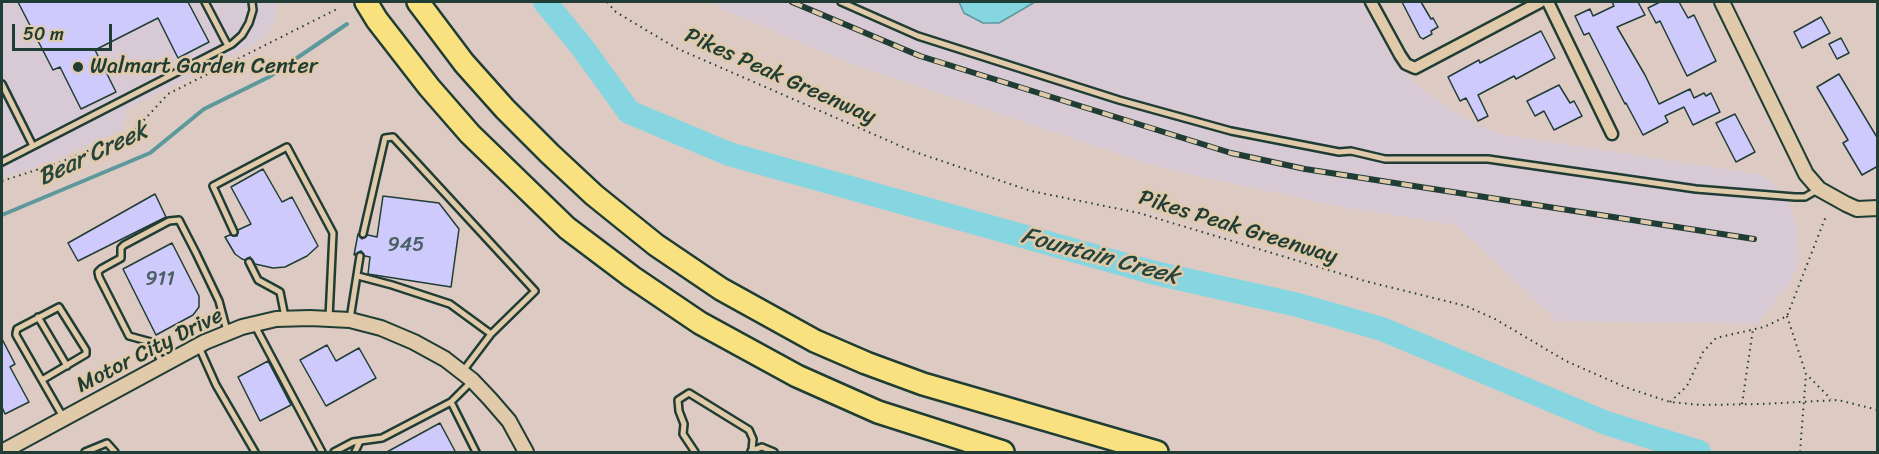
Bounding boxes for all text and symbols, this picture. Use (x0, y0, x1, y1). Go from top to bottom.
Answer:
scale bar (15, 12, 116, 50)
text: 50 m (23, 18, 64, 50)
street label: Pikes Peak Greenway (680, 23, 880, 131)
place label: Walmart Garden Center (90, 54, 318, 80)
marker: Walmart Garden Center (71, 60, 85, 74)
water label: Bear Creek (34, 117, 152, 193)
street label: Pikes Peak Greenway (1136, 185, 1340, 271)
water label: Fountain Creek (1018, 222, 1182, 292)
house number: 945 (388, 234, 424, 258)
house number: 911 (145, 268, 175, 292)
street label: Motor City Drive (72, 303, 228, 399)

